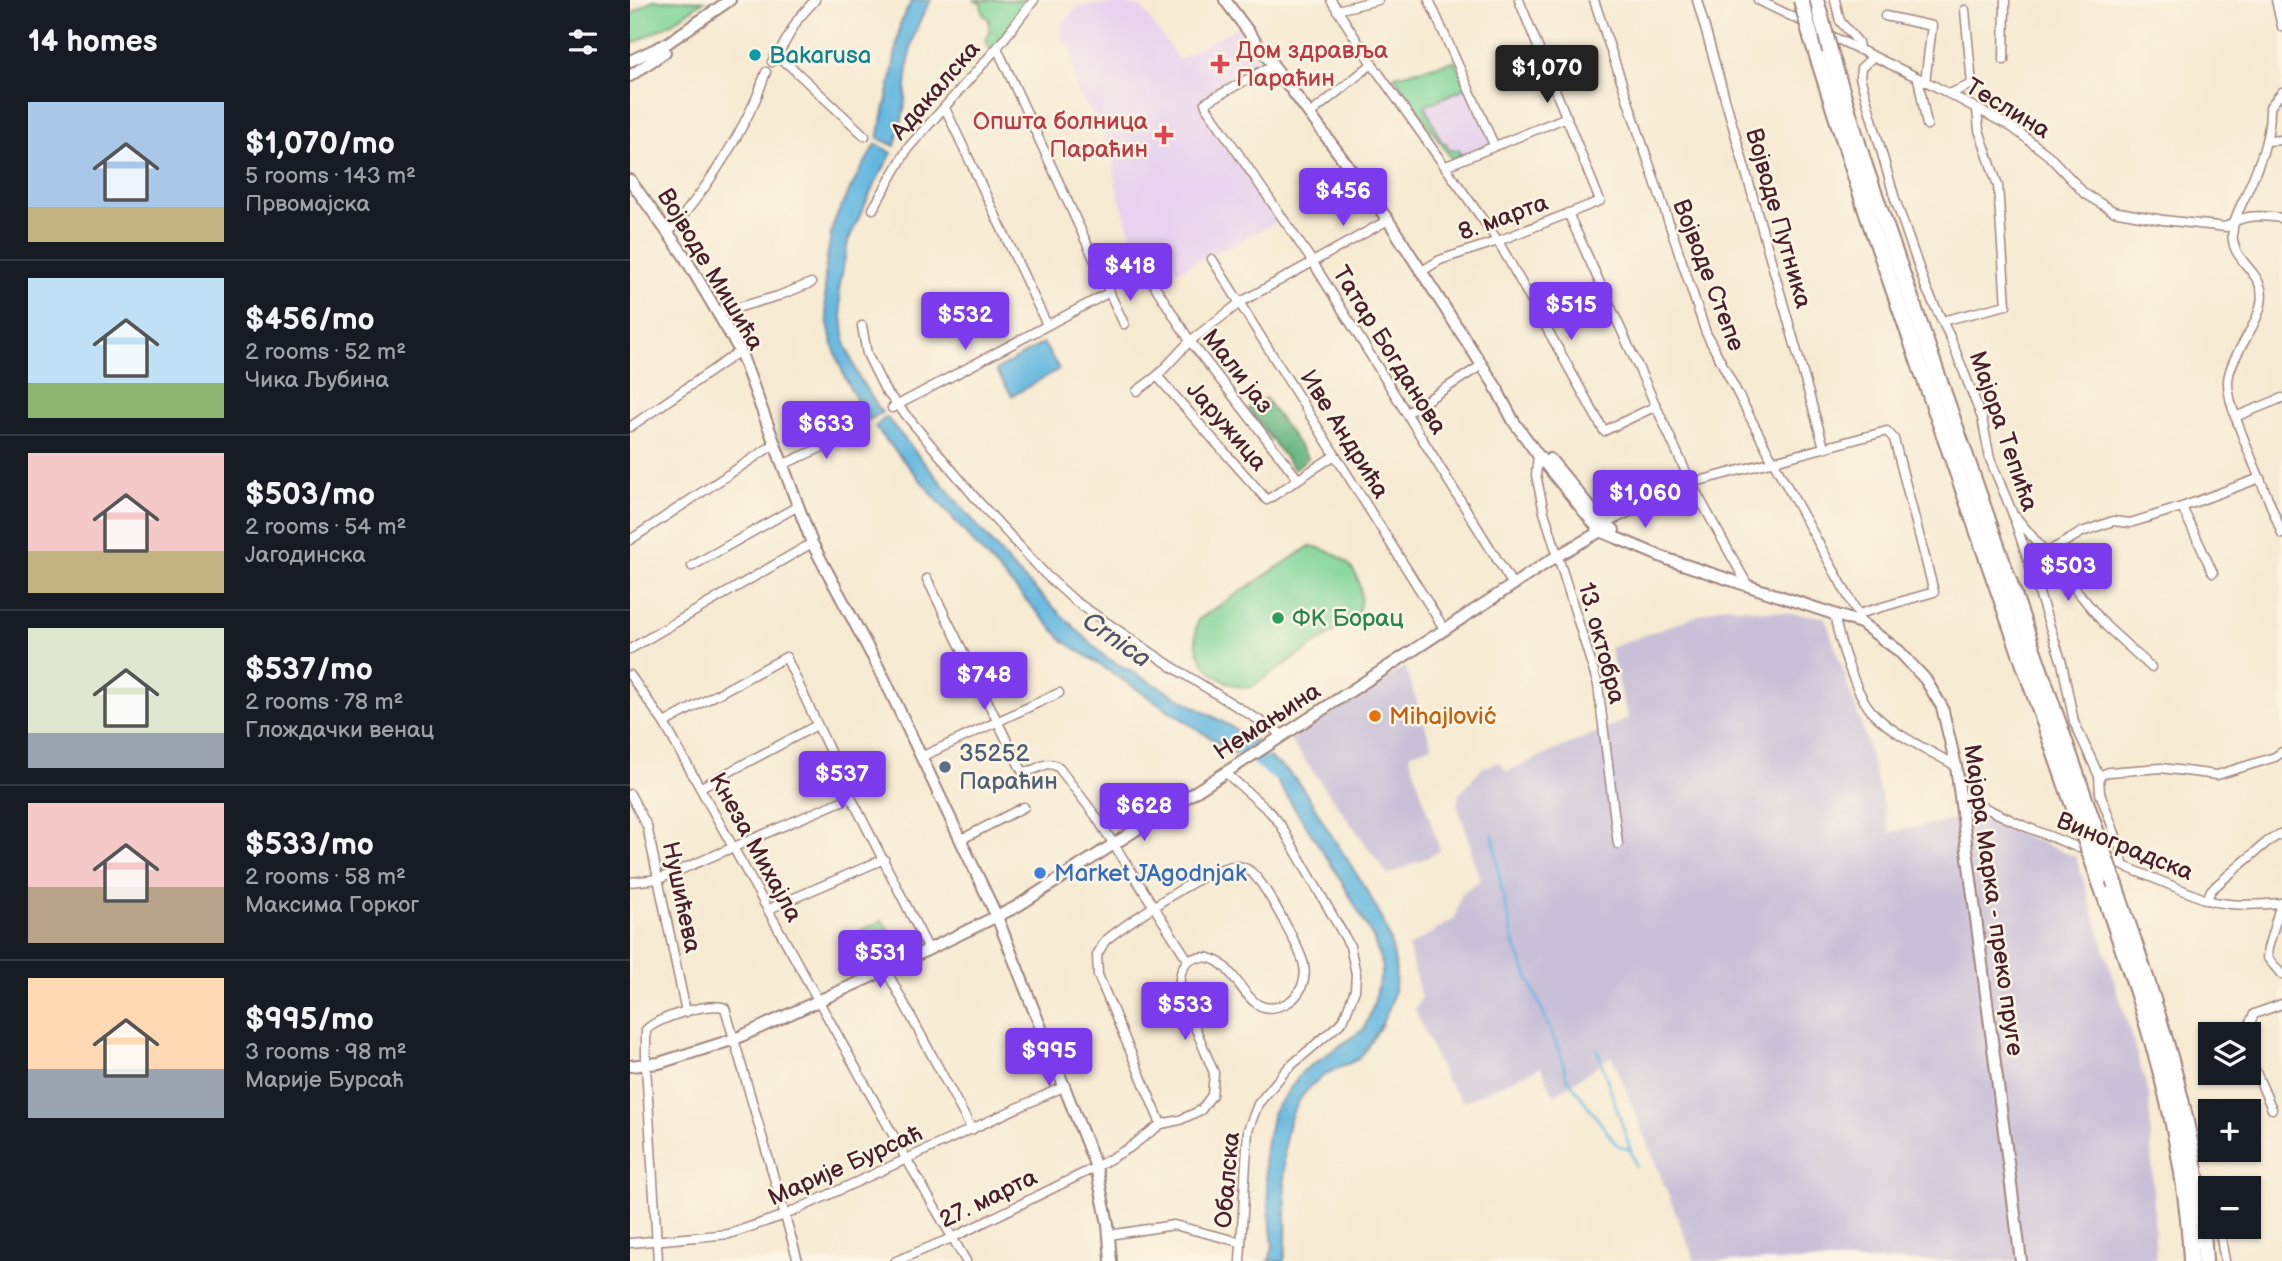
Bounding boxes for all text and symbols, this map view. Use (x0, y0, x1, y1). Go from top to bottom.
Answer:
icon: filters (564, 23, 602, 61)
text: 14 homes (28, 24, 157, 60)
street label: Адакалска (884, 35, 986, 147)
place label: Дом здравља Параћин (1236, 36, 1388, 93)
place label: Bakarusa (769, 41, 871, 70)
pin: $1,070 (1490, 46, 1604, 105)
marker: Bakarusa (747, 47, 763, 63)
marker: Дом здравља Параћин (1210, 54, 1230, 74)
text: $1,070 (1511, 54, 1583, 82)
street label: Теслина (1960, 72, 2055, 145)
place label: Општа болница Параћин (973, 107, 1148, 164)
marker: Општа болница Параћин (1154, 125, 1174, 145)
street label: Војводе Путника (1739, 125, 1818, 311)
text: $1,070/mo (245, 126, 395, 162)
icon: home (84, 130, 168, 214)
text: 5 rooms · 143 m² (245, 162, 416, 190)
pin: $456 (1302, 168, 1384, 228)
text: $456 (1315, 177, 1371, 205)
street label: Војводе Мишића (651, 183, 770, 355)
street label: 8. марта (1454, 188, 1552, 247)
text: Првомајска (245, 190, 370, 218)
street label: Војводе Степе (1666, 195, 1751, 355)
pin: $418 (1089, 244, 1171, 303)
text: $418 (1104, 252, 1156, 280)
street label: Татар Богданова (1326, 261, 1453, 440)
pin: $515 (1530, 282, 1612, 342)
text: $515 (1545, 291, 1597, 319)
pin: $532 (924, 292, 1006, 352)
text: $532 (937, 301, 993, 329)
text: $456/mo (245, 302, 375, 338)
icon: home (84, 306, 168, 390)
street label: Мали јаз (1196, 323, 1280, 419)
text: 2 rooms · 52 m² (245, 338, 406, 366)
street label: Мајора Тепића (1963, 347, 2044, 515)
street label: Иве Андрића (1294, 365, 1396, 504)
text: Чика Љубина (245, 366, 389, 394)
street label: Јаружица (1180, 376, 1273, 477)
pin: $633 (785, 402, 867, 461)
text: $633 (798, 410, 854, 438)
pin: $1,060 (1588, 470, 1702, 530)
text: $503/mo (245, 477, 375, 513)
text: $1,060 (1609, 479, 1681, 507)
icon: home (84, 481, 168, 565)
text: 2 rooms · 54 m² (245, 513, 407, 541)
text: Јагодинска (245, 541, 366, 569)
pin: $503 (2027, 544, 2109, 603)
text: $503 (2040, 552, 2096, 580)
street label: 13. октобра (1571, 579, 1632, 707)
place label: ФК Борац (1292, 604, 1404, 633)
water label: Crnica (1076, 606, 1156, 675)
marker: ФК Борац (1270, 610, 1286, 626)
text: $537/mo (245, 652, 373, 688)
pin: $748 (943, 652, 1025, 712)
icon: home (84, 656, 168, 740)
text: $748 (956, 661, 1012, 689)
street label: Немањина (1209, 676, 1326, 767)
text: 2 rooms · 78 m² (245, 688, 403, 716)
place label: Mihajlović (1389, 702, 1497, 731)
marker: Mihajlović (1367, 708, 1383, 724)
text: Глождачки венац (245, 716, 434, 744)
place label: 35252 Параћин (959, 739, 1058, 796)
street label: Мајора Марка - преко пруге (1957, 743, 2030, 1058)
pin: $537 (801, 752, 883, 811)
marker: 35252 Параћин (937, 759, 953, 775)
text: $537 (815, 760, 869, 788)
street label: Кнеза Михајла (703, 768, 809, 927)
pin: $628 (1103, 784, 1185, 843)
text: $628 (1116, 792, 1172, 820)
street label: Виноградска (2052, 806, 2197, 887)
text: $533/mo (245, 827, 374, 863)
icon: home (84, 831, 168, 915)
street label: Нушићева (656, 839, 707, 955)
place label: Market JAgodnjak (1054, 859, 1247, 888)
text: 2 rooms · 58 m² (245, 863, 406, 891)
marker: Market JAgodnjak (1032, 865, 1048, 881)
text: Максима Горког (245, 891, 419, 919)
pin: $531 (839, 930, 921, 990)
text: $531 (854, 939, 906, 967)
pin: $533 (1144, 982, 1226, 1042)
text: $533 (1157, 991, 1213, 1019)
text: $995/mo (245, 1002, 374, 1038)
icon: home (84, 1006, 168, 1090)
map controls (2198, 1022, 2261, 1239)
button: layers (2198, 1022, 2261, 1085)
pin: $995 (1008, 1028, 1090, 1088)
text: $995 (1021, 1037, 1077, 1065)
text: 3 rooms · 98 m² (245, 1038, 407, 1066)
text: Марије Бурсаћ (245, 1066, 404, 1094)
button: + (2198, 1099, 2261, 1162)
street label: Марије Бурсаћ (764, 1119, 927, 1212)
street label: Обалска (1209, 1131, 1246, 1229)
street label: 27. марта (935, 1162, 1042, 1235)
button: − (2198, 1176, 2261, 1239)

